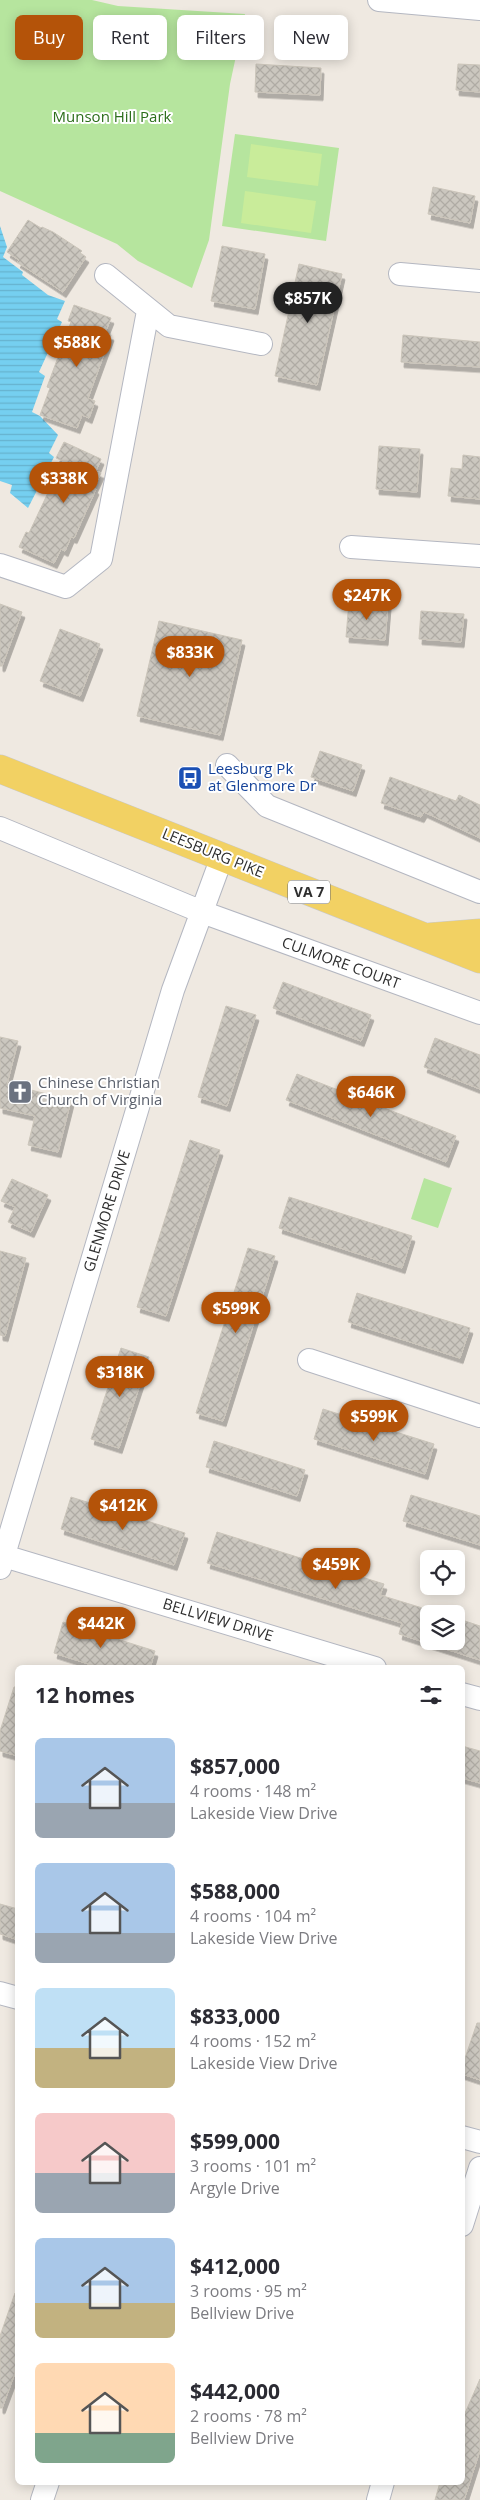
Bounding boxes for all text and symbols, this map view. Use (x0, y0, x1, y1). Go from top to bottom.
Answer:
chip: Buy (15, 15, 83, 60)
chip: Rent (93, 15, 167, 60)
chip: Filters (177, 15, 264, 60)
chip: New (274, 15, 348, 60)
park label: Munson Hill Park (53, 106, 172, 126)
pin: $857K (273, 282, 343, 324)
text: $857K (284, 287, 332, 309)
pin: $588K (42, 326, 112, 368)
text: $588K (53, 331, 101, 353)
pin: $338K (29, 462, 99, 504)
text: $338K (40, 467, 88, 489)
pin: $247K (332, 578, 402, 621)
text: $247K (343, 584, 391, 606)
pin: $833K (155, 636, 225, 678)
text: $833K (166, 641, 214, 663)
place label: Leesburg Pk at Glenmore Dr (208, 758, 316, 795)
bus stop icon: Leesburg Pk at Glenmore Dr (177, 765, 203, 791)
street label: LEESBURG PIKE (159, 823, 267, 882)
road number: VA 7 (288, 880, 330, 904)
street label: CULMORE COURT (279, 931, 404, 993)
place label: Chinese Christian Church of Virginia (38, 1072, 162, 1109)
pin: $646K (336, 1076, 406, 1118)
church icon: Chinese Christian Church of Virginia (7, 1079, 33, 1105)
text: $646K (347, 1081, 395, 1103)
street label: GLENMORE DRIVE (78, 1147, 134, 1274)
pin: $599K (201, 1292, 271, 1334)
text: $599K (212, 1297, 260, 1319)
pin: $318K (85, 1356, 155, 1398)
text: $318K (96, 1361, 144, 1383)
pin: $599K (339, 1400, 409, 1442)
text: $599K (350, 1405, 398, 1427)
pin: $412K (88, 1488, 158, 1531)
text: $412K (99, 1494, 147, 1516)
pin: $459K (301, 1548, 371, 1590)
map controls (420, 1550, 465, 1650)
button: locate (420, 1550, 465, 1595)
text: $459K (312, 1553, 360, 1575)
street label: BELLVIEW DRIVE (161, 1593, 276, 1645)
button: layers (420, 1605, 465, 1650)
pin: $442K (66, 1606, 136, 1649)
text: $442K (77, 1612, 125, 1634)
text: 12 homes (35, 1681, 135, 1709)
icon: filters (417, 1681, 445, 1709)
text: $857,000 (190, 1752, 280, 1780)
icon: home (75, 1758, 135, 1818)
text: 4 rooms · 148 m² (190, 1780, 316, 1802)
text: Lakeside View Drive (190, 1802, 338, 1824)
text: $588,000 (190, 1877, 280, 1905)
icon: home (75, 1883, 135, 1943)
text: 4 rooms · 104 m² (190, 1905, 316, 1927)
text: Lakeside View Drive (190, 1927, 338, 1949)
text: $833,000 (190, 2002, 280, 2030)
icon: home (75, 2008, 135, 2068)
text: 4 rooms · 152 m² (190, 2030, 316, 2052)
text: Lakeside View Drive (190, 2052, 338, 2074)
text: $599,000 (190, 2127, 280, 2155)
icon: home (75, 2133, 135, 2193)
text: 3 rooms · 101 m² (190, 2155, 316, 2177)
text: Argyle Drive (190, 2177, 280, 2199)
text: $412,000 (190, 2252, 280, 2280)
icon: home (75, 2258, 135, 2318)
text: 3 rooms · 95 m² (190, 2280, 307, 2302)
text: Bellview Drive (190, 2302, 294, 2324)
text: $442,000 (190, 2377, 280, 2405)
icon: home (75, 2383, 135, 2443)
text: 2 rooms · 78 m² (190, 2405, 307, 2427)
text: Bellview Drive (190, 2427, 294, 2449)

